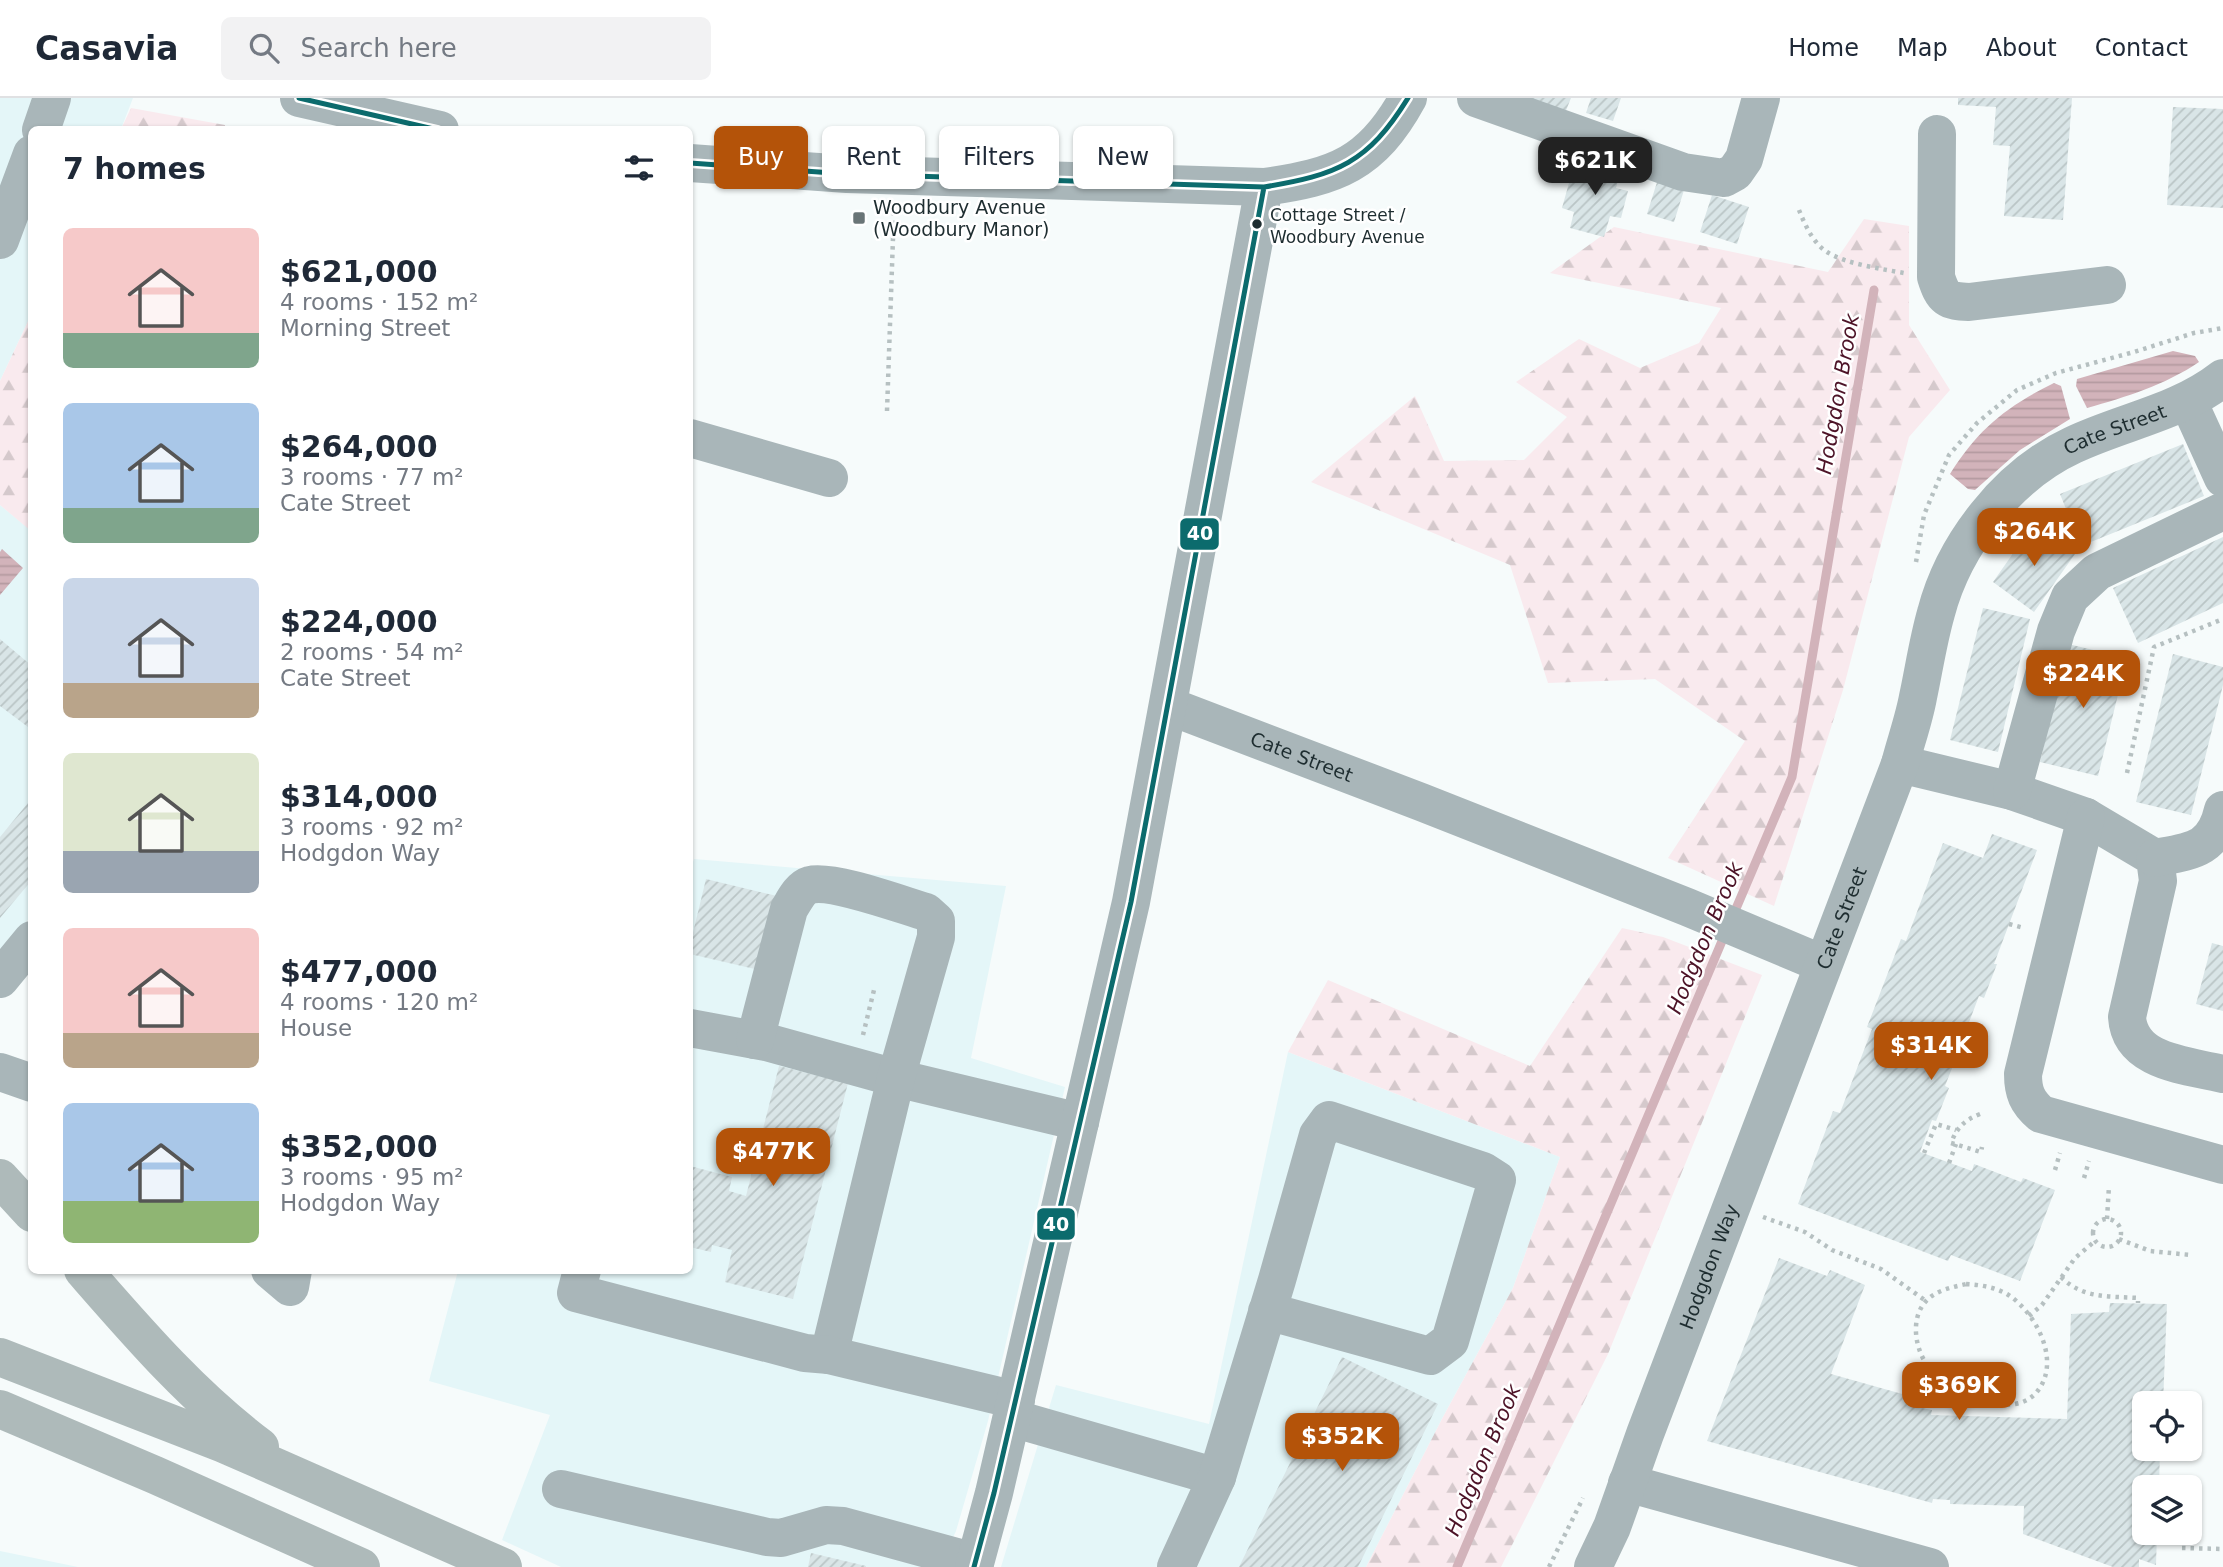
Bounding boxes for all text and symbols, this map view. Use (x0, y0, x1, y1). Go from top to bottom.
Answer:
search box (221, 17, 711, 80)
text: Casavia (35, 29, 179, 68)
icon: search (245, 29, 283, 67)
text: Search here (301, 33, 457, 63)
text: Home (1788, 34, 1859, 62)
text: Map (1897, 34, 1948, 62)
text: About (1986, 34, 2057, 62)
text: Contact (2095, 34, 2188, 62)
chip: Buy (714, 126, 808, 189)
chip: Rent (822, 126, 925, 189)
chip: Filters (939, 126, 1059, 189)
chip: New (1073, 126, 1173, 189)
pin: $621K (1546, 138, 1644, 197)
text: $621K (1554, 147, 1636, 173)
icon: filters (620, 149, 658, 187)
text: 7 homes (63, 151, 206, 186)
place label: Woodbury Avenue (Woodbury Manor) (873, 196, 1050, 240)
place label: Cottage Street / Woodbury Avenue (1270, 205, 1425, 247)
marker: Woodbury Avenue (Woodbury Manor) (851, 210, 867, 226)
marker: Cottage Street / Woodbury Avenue (1250, 217, 1264, 231)
text: $621,000 (280, 254, 438, 289)
icon: home (119, 256, 203, 340)
text: 4 rooms · 152 m² (280, 289, 478, 315)
water label: Hodgdon Brook (1812, 311, 1864, 476)
text: Morning Street (280, 315, 450, 341)
street label: Cate Street (2060, 400, 2169, 459)
text: $264,000 (280, 429, 438, 464)
icon: home (119, 431, 203, 515)
text: 3 rooms · 77 m² (280, 464, 464, 490)
text: Cate Street (280, 490, 411, 516)
pin: $264K (1985, 508, 2083, 568)
line badge: 40 (1179, 517, 1220, 551)
text: $264K (1993, 518, 2075, 544)
text: 40 (1187, 522, 1213, 544)
text: $224,000 (280, 604, 438, 639)
icon: home (119, 606, 203, 690)
text: 2 rooms · 54 m² (280, 639, 464, 665)
pin: $224K (2034, 650, 2132, 710)
text: $224K (2042, 660, 2124, 686)
text: Cate Street (280, 665, 411, 691)
street label: Cate Street (1247, 727, 1356, 786)
text: $314,000 (280, 779, 438, 814)
icon: home (119, 781, 203, 865)
text: 3 rooms · 92 m² (280, 814, 464, 840)
text: Hodgdon Way (280, 840, 440, 866)
water label: Hodgdon Brook (1662, 858, 1748, 1017)
street label: Cate Street (1812, 864, 1871, 972)
text: $477,000 (280, 954, 438, 989)
icon: home (119, 956, 203, 1040)
text: 4 rooms · 120 m² (280, 989, 478, 1015)
text: House (280, 1015, 352, 1041)
pin: $314K (1882, 1023, 1980, 1082)
text: $314K (1890, 1032, 1972, 1058)
pin: $477K (724, 1128, 822, 1188)
text: $352,000 (280, 1129, 438, 1164)
icon: home (119, 1131, 203, 1215)
text: $477K (732, 1138, 814, 1164)
text: 3 rooms · 95 m² (280, 1164, 464, 1190)
text: Hodgdon Way (280, 1190, 440, 1216)
street label: Hodgdon Way (1675, 1201, 1742, 1332)
line badge: 40 (1036, 1207, 1076, 1241)
text: 40 (1043, 1213, 1069, 1235)
pin: $369K (1910, 1362, 2008, 1422)
text: $369K (1918, 1372, 2000, 1398)
water label: Hodgdon Brook (1440, 1380, 1526, 1539)
map controls (2132, 1391, 2202, 1545)
button: locate (2132, 1391, 2202, 1461)
pin: $352K (1293, 1414, 1391, 1473)
text: $352K (1301, 1423, 1383, 1449)
button: layers (2132, 1475, 2202, 1545)

